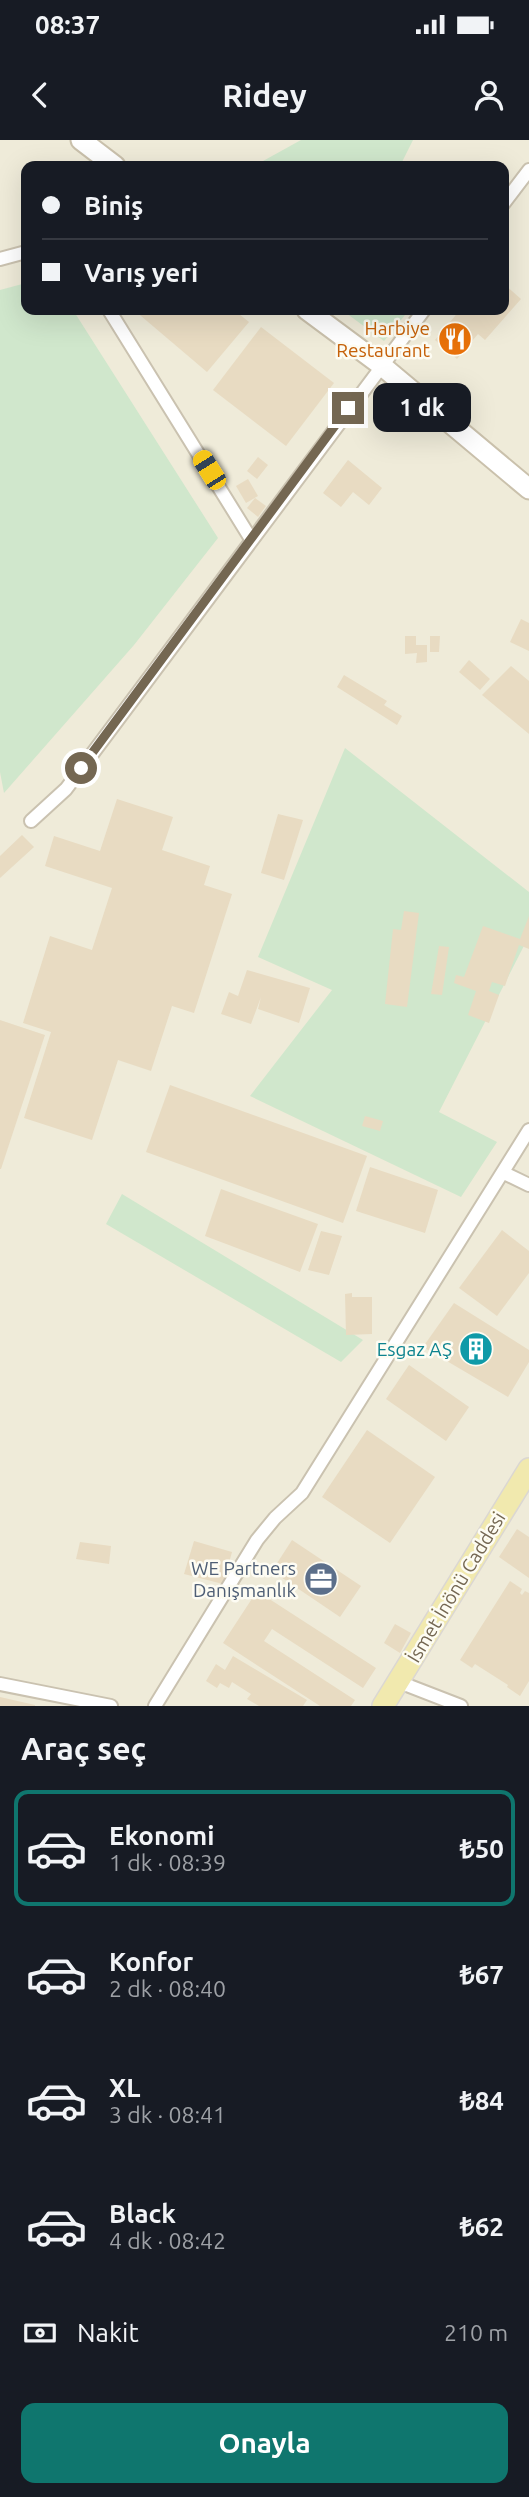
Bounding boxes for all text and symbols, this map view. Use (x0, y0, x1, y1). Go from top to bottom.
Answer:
text: 08:37 (35, 10, 100, 39)
icon: back (21, 76, 59, 114)
icon: person (470, 76, 508, 114)
text: Ridey (222, 77, 307, 113)
text: Biniş (84, 191, 143, 220)
text: Varış yeri (84, 258, 198, 287)
place label: Harbiye Restaurant (336, 317, 431, 361)
restaurant icon: Harbiye Restaurant (436, 320, 474, 358)
callout: 1 dk (372, 384, 471, 432)
route end (332, 392, 364, 424)
text: 1 dk (399, 395, 445, 420)
car (189, 447, 230, 493)
route start (65, 752, 97, 784)
building icon: Esgaz AŞ (457, 1330, 495, 1368)
place label: Esgaz AŞ (377, 1338, 452, 1360)
street label: İsmet İnönü Caddesi (402, 1508, 510, 1666)
place label: WE Partners Danışmanlık (191, 1557, 296, 1601)
office icon: WE Partners Danışmanlık (302, 1560, 340, 1598)
text: Araç seç (21, 1730, 146, 1766)
icon: car (25, 1817, 88, 1880)
text: Ekonomi (109, 1821, 214, 1850)
text: ₺50 (460, 1834, 504, 1863)
text: 1 dk · 08:39 (109, 1850, 226, 1875)
icon: car (25, 1943, 88, 2006)
text: Konfor (109, 1947, 193, 1976)
text: ₺67 (460, 1960, 504, 1989)
text: 2 dk · 08:40 (109, 1976, 226, 2001)
icon: car (25, 2069, 88, 2132)
text: XL (109, 2073, 140, 2102)
text: ₺84 (460, 2086, 504, 2115)
text: 3 dk · 08:41 (109, 2102, 226, 2127)
icon: car (25, 2195, 88, 2258)
text: Black (109, 2199, 176, 2228)
text: ₺62 (460, 2212, 504, 2241)
text: 4 dk · 08:42 (109, 2228, 226, 2253)
icon: cash (21, 2314, 59, 2352)
text: Nakit (77, 2318, 139, 2347)
text: 210 m (444, 2320, 508, 2345)
button: Onayla (21, 2403, 508, 2483)

